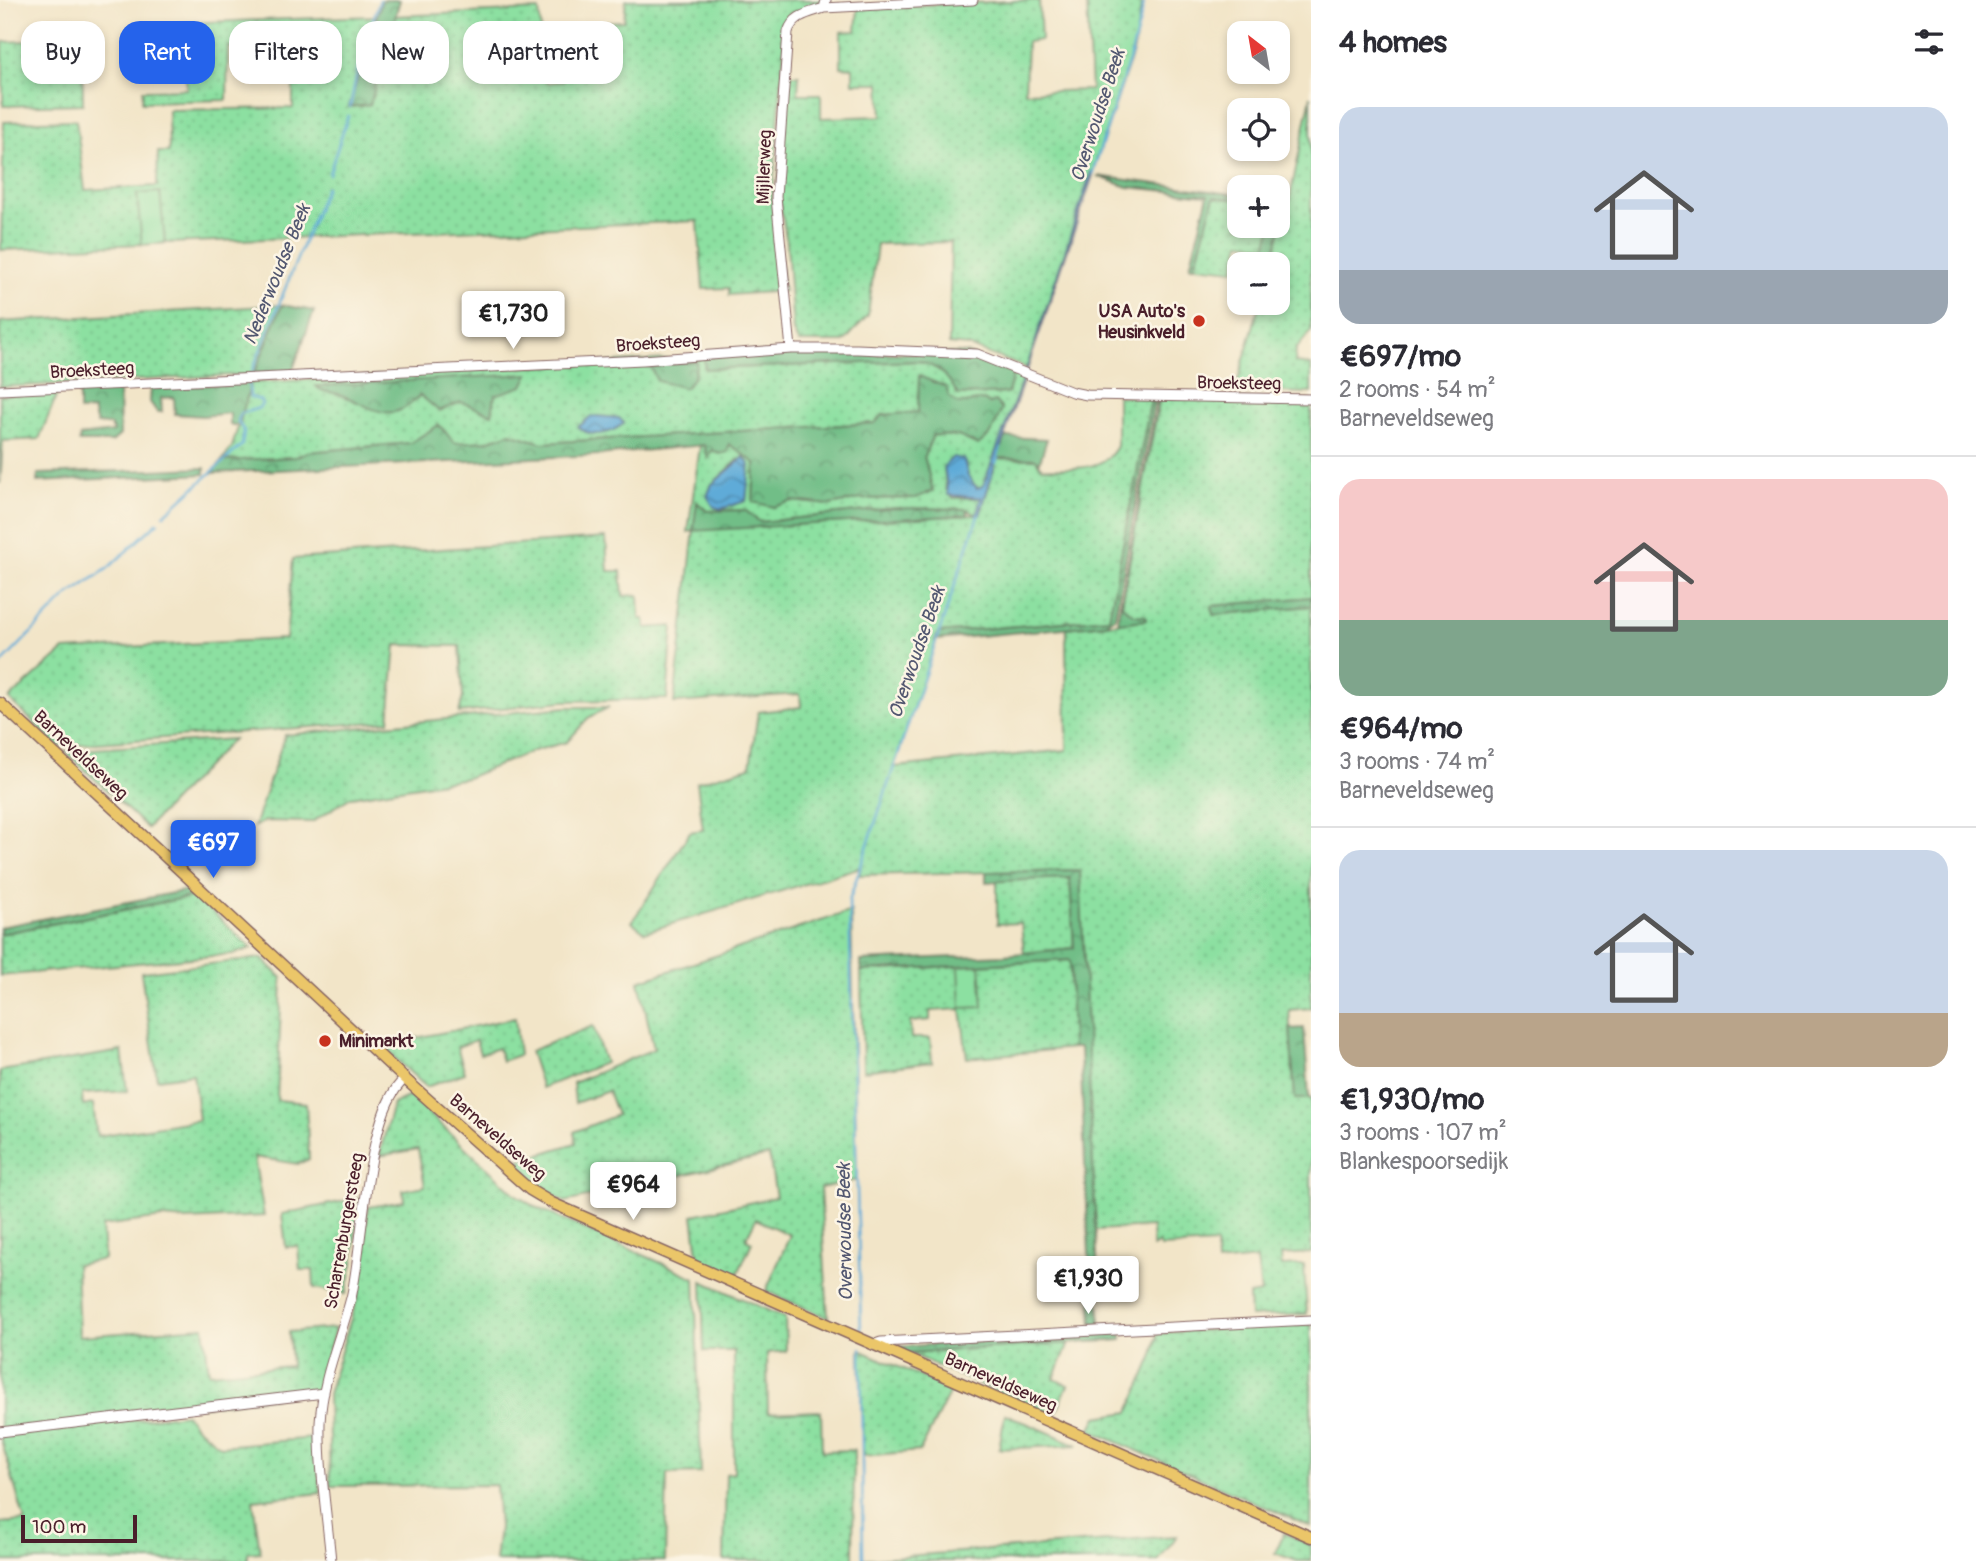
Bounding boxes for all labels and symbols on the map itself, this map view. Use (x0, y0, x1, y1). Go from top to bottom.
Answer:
north arrow (1227, 21, 1290, 84)
water label: Overwoudse Beek (1065, 44, 1131, 185)
street label: Mijllerweg (752, 129, 777, 205)
water label: Nederwoudse Beek (238, 199, 317, 348)
pin: €1,730 (456, 292, 570, 351)
place label: USA Auto's Heusinkveld (1098, 300, 1186, 344)
marker: USA Auto's Heusinkveld (1191, 313, 1207, 329)
street label: Broeksteeg (615, 329, 701, 358)
street label: Broeksteeg (49, 357, 135, 384)
street label: Broeksteeg (1197, 371, 1281, 396)
water label: Overwoudse Beek (883, 581, 951, 722)
street label: Barneveldseweg (29, 706, 133, 805)
pin: €697 (172, 820, 254, 880)
place label: Minimarkt (339, 1030, 414, 1053)
marker: Minimarkt (317, 1033, 333, 1049)
street label: Barneveldseweg (444, 1089, 551, 1186)
street label: Scharrenburgersteeg (319, 1151, 370, 1311)
water label: Overwoudse Beek (832, 1161, 858, 1301)
pin: €964 (592, 1162, 674, 1222)
pin: €1,930 (1031, 1256, 1145, 1316)
street label: Barneveldseweg (941, 1347, 1061, 1418)
scale bar (21, 1512, 136, 1544)

